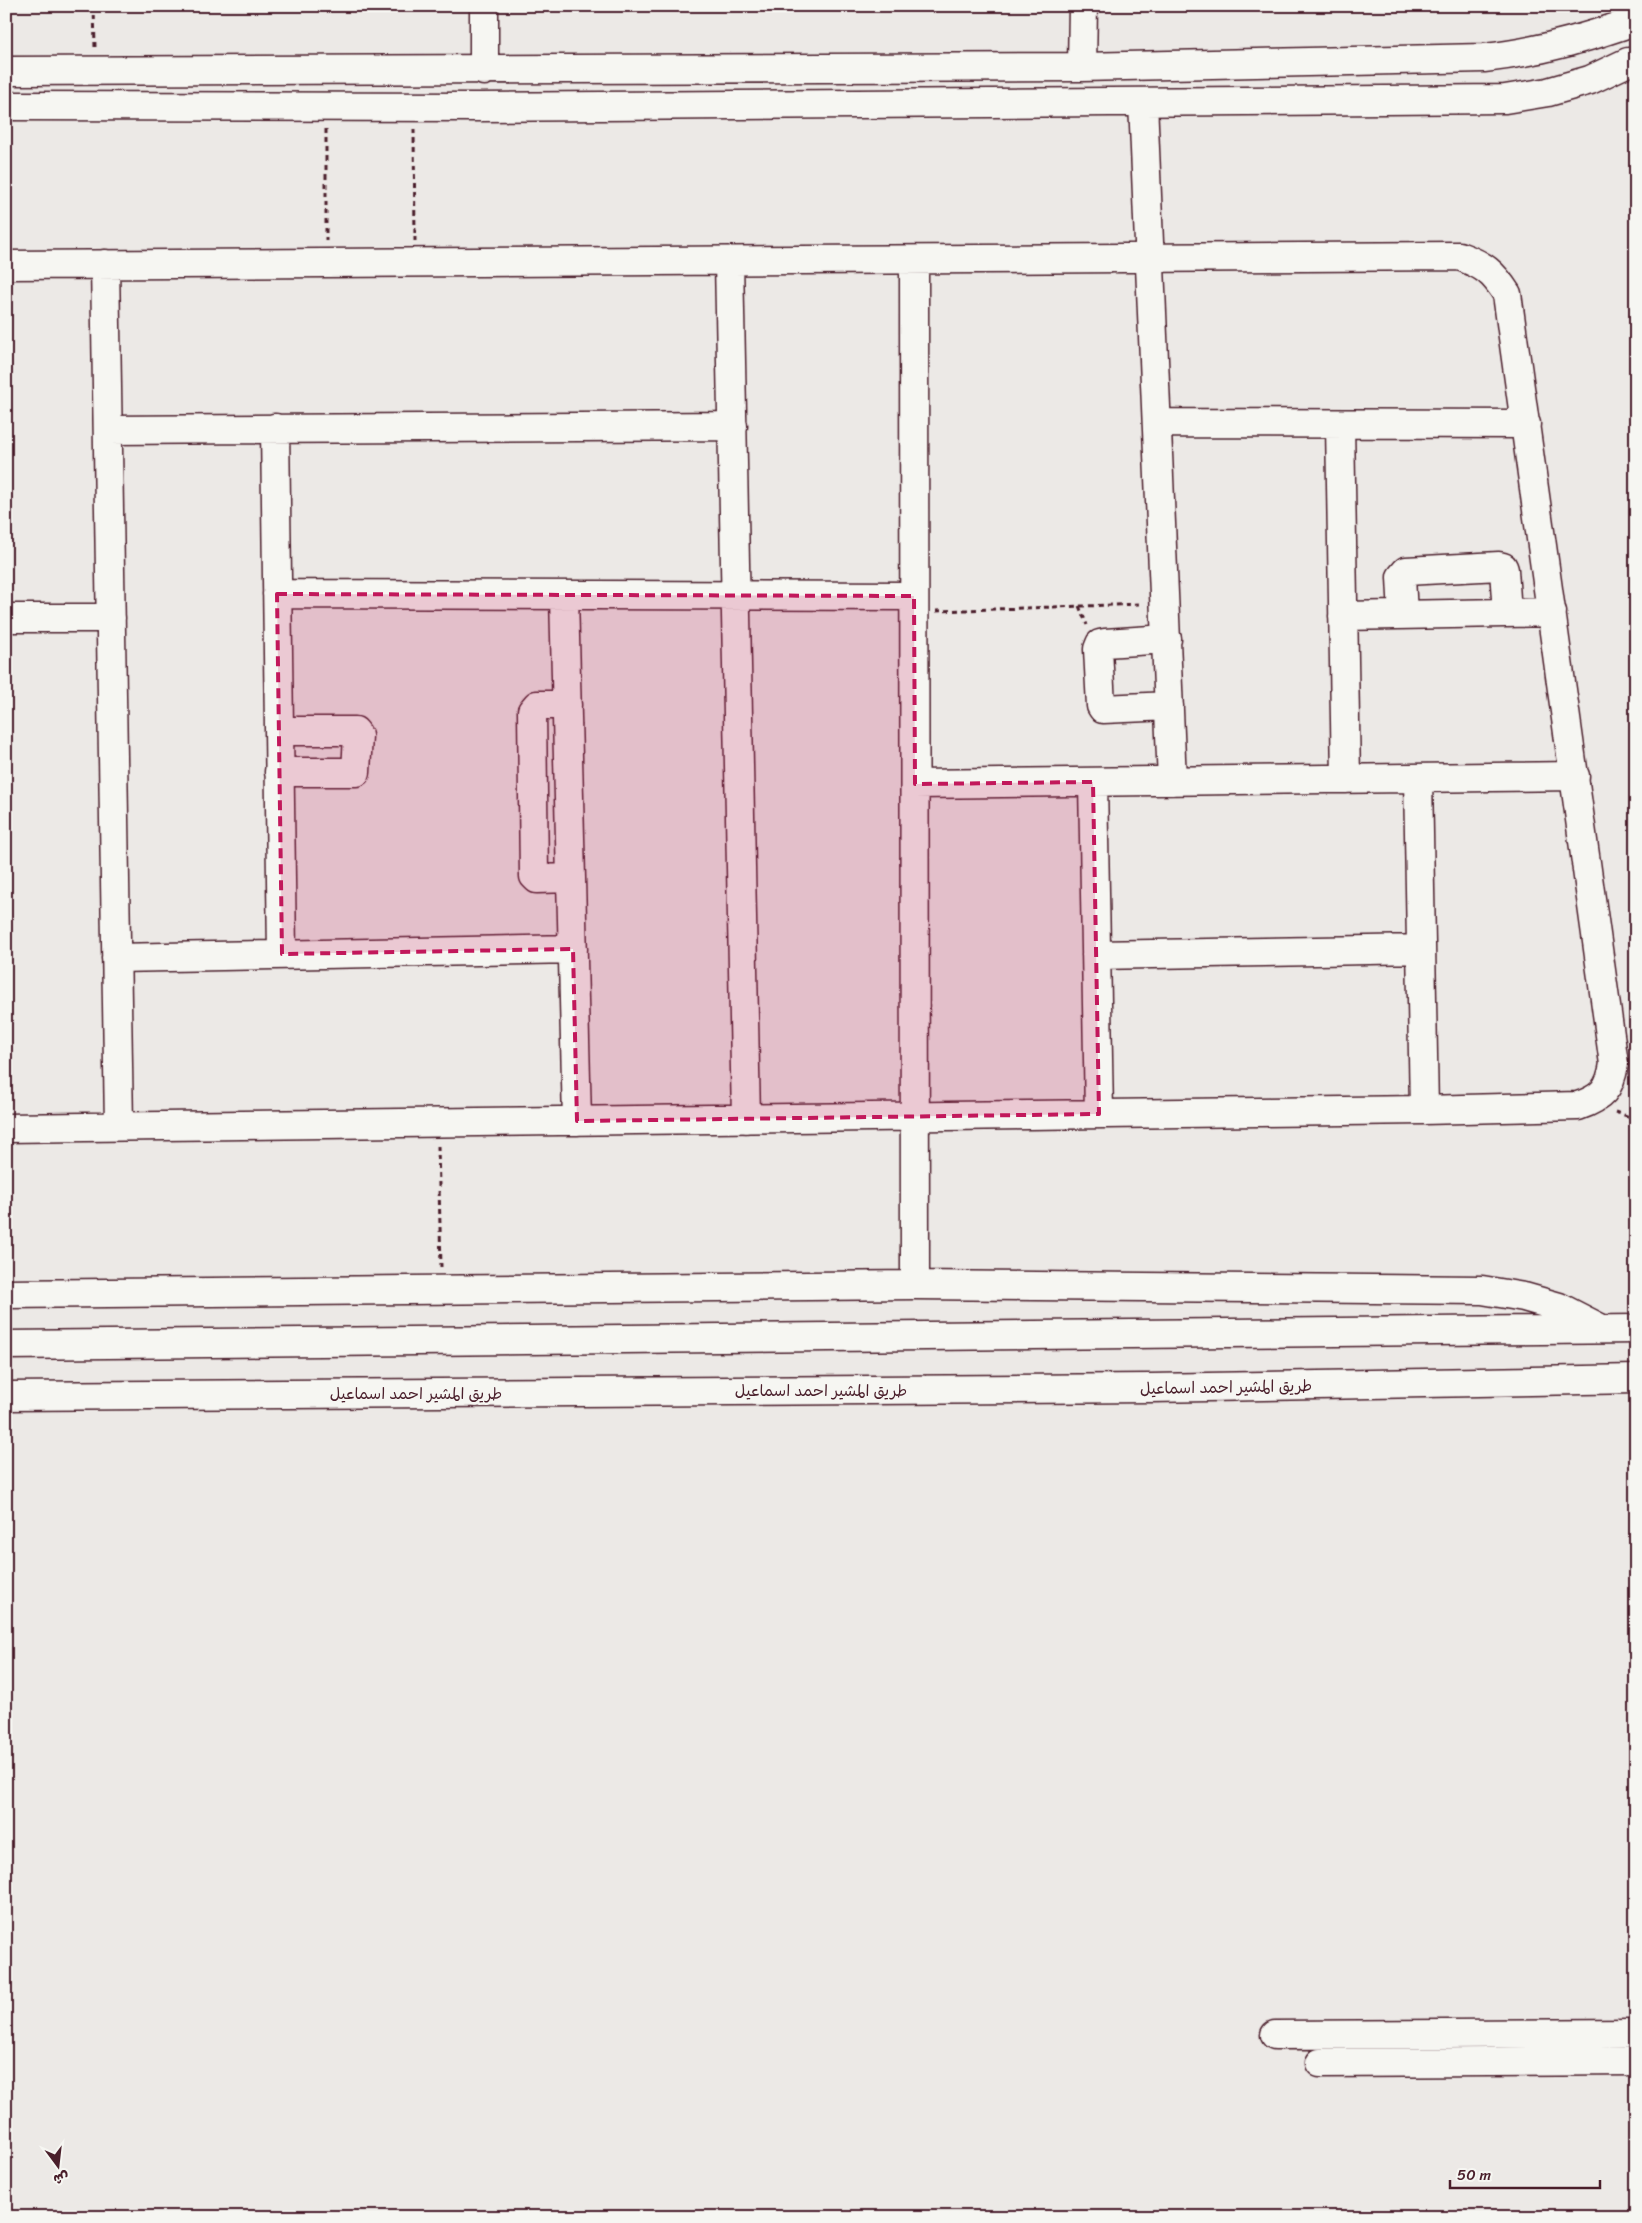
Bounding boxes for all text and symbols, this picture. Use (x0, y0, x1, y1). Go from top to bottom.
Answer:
street label: طريق المشير احمد اسماعيل (1140, 1371, 1312, 1403)
street label: طريق المشير احمد اسماعيل (735, 1376, 907, 1405)
street label: طريق المشير احمد اسماعيل (330, 1379, 502, 1408)
north arrow (32, 2140, 82, 2190)
scale bar (1450, 2158, 1600, 2190)
text: 50 m (1457, 2162, 1492, 2188)
text: ش (51, 2164, 72, 2192)

